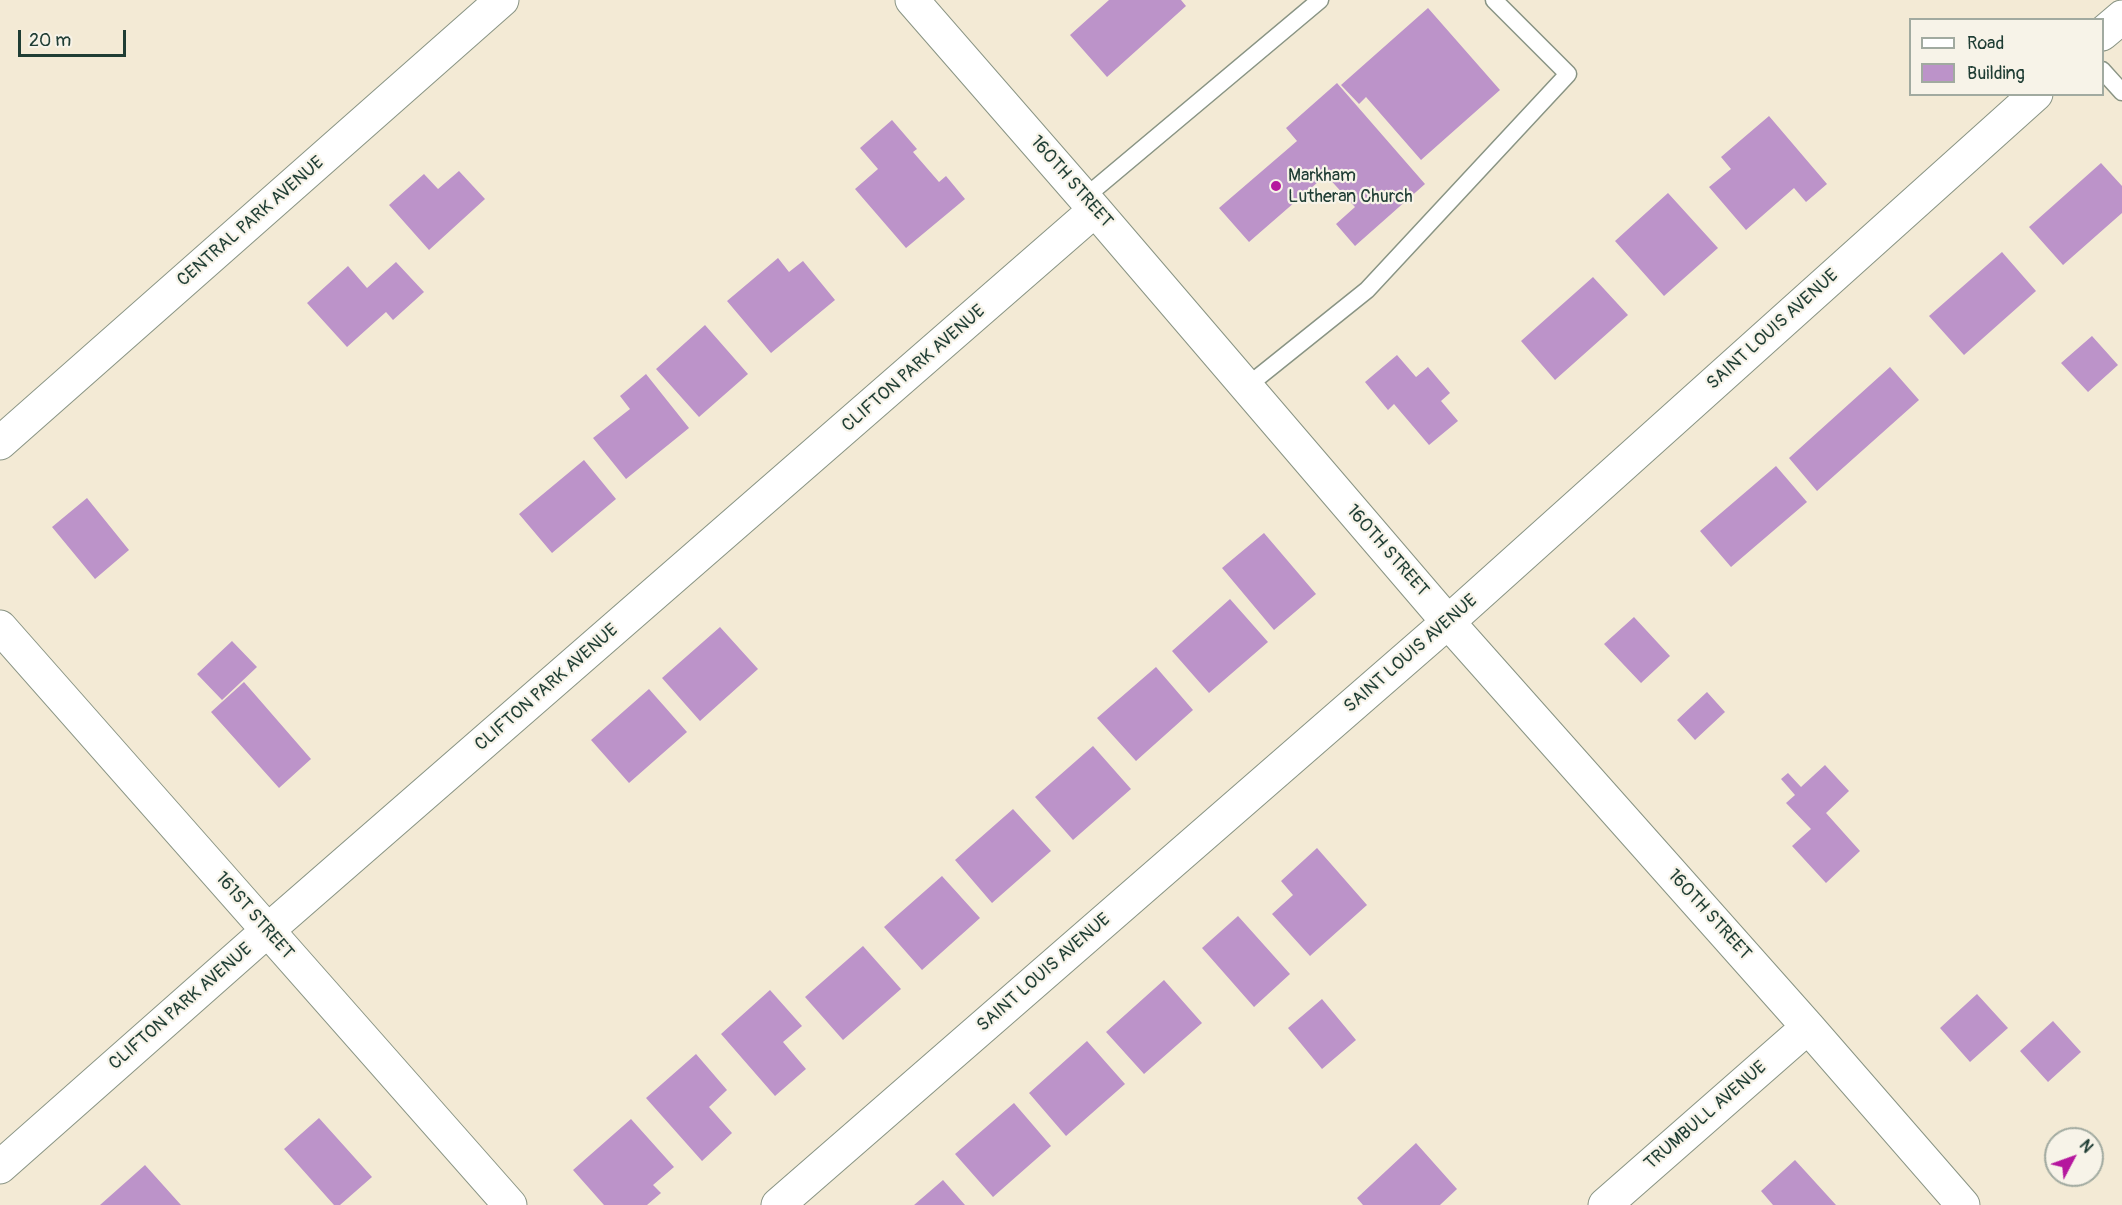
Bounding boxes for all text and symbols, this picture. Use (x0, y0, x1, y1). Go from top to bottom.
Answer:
scale bar (21, 18, 129, 56)
legend (1909, 18, 2104, 96)
text: 20 m (29, 29, 71, 52)
text: Road (1967, 32, 2004, 55)
text: Building (1967, 62, 2025, 85)
street label: 160TH STREET (1025, 132, 1117, 232)
street label: CENTRAL PARK AVENUE (173, 152, 329, 292)
place label: Markham Lutheran Church (1288, 165, 1413, 207)
marker: Markham Lutheran Church (1269, 179, 1283, 193)
street label: SAINT LOUIS AVENUE (1703, 265, 1843, 395)
street label: CLIFTON PARK AVENUE (838, 301, 990, 437)
street label: 160TH STREET (1341, 501, 1433, 601)
street label: SAINT LOUIS AVENUE (1340, 590, 1482, 718)
street label: CLIFTON PARK AVENUE (471, 620, 623, 756)
street label: 160TH STREET (1663, 865, 1755, 965)
street label: 161ST STREET (210, 868, 298, 964)
street label: SAINT LOUIS AVENUE (973, 909, 1115, 1037)
street label: CLIFTON PARK AVENUE (105, 939, 257, 1075)
street label: TRUMBULL AVENUE (1640, 1057, 1772, 1175)
north arrow (2044, 1127, 2104, 1187)
text: N (2075, 1136, 2097, 1157)

